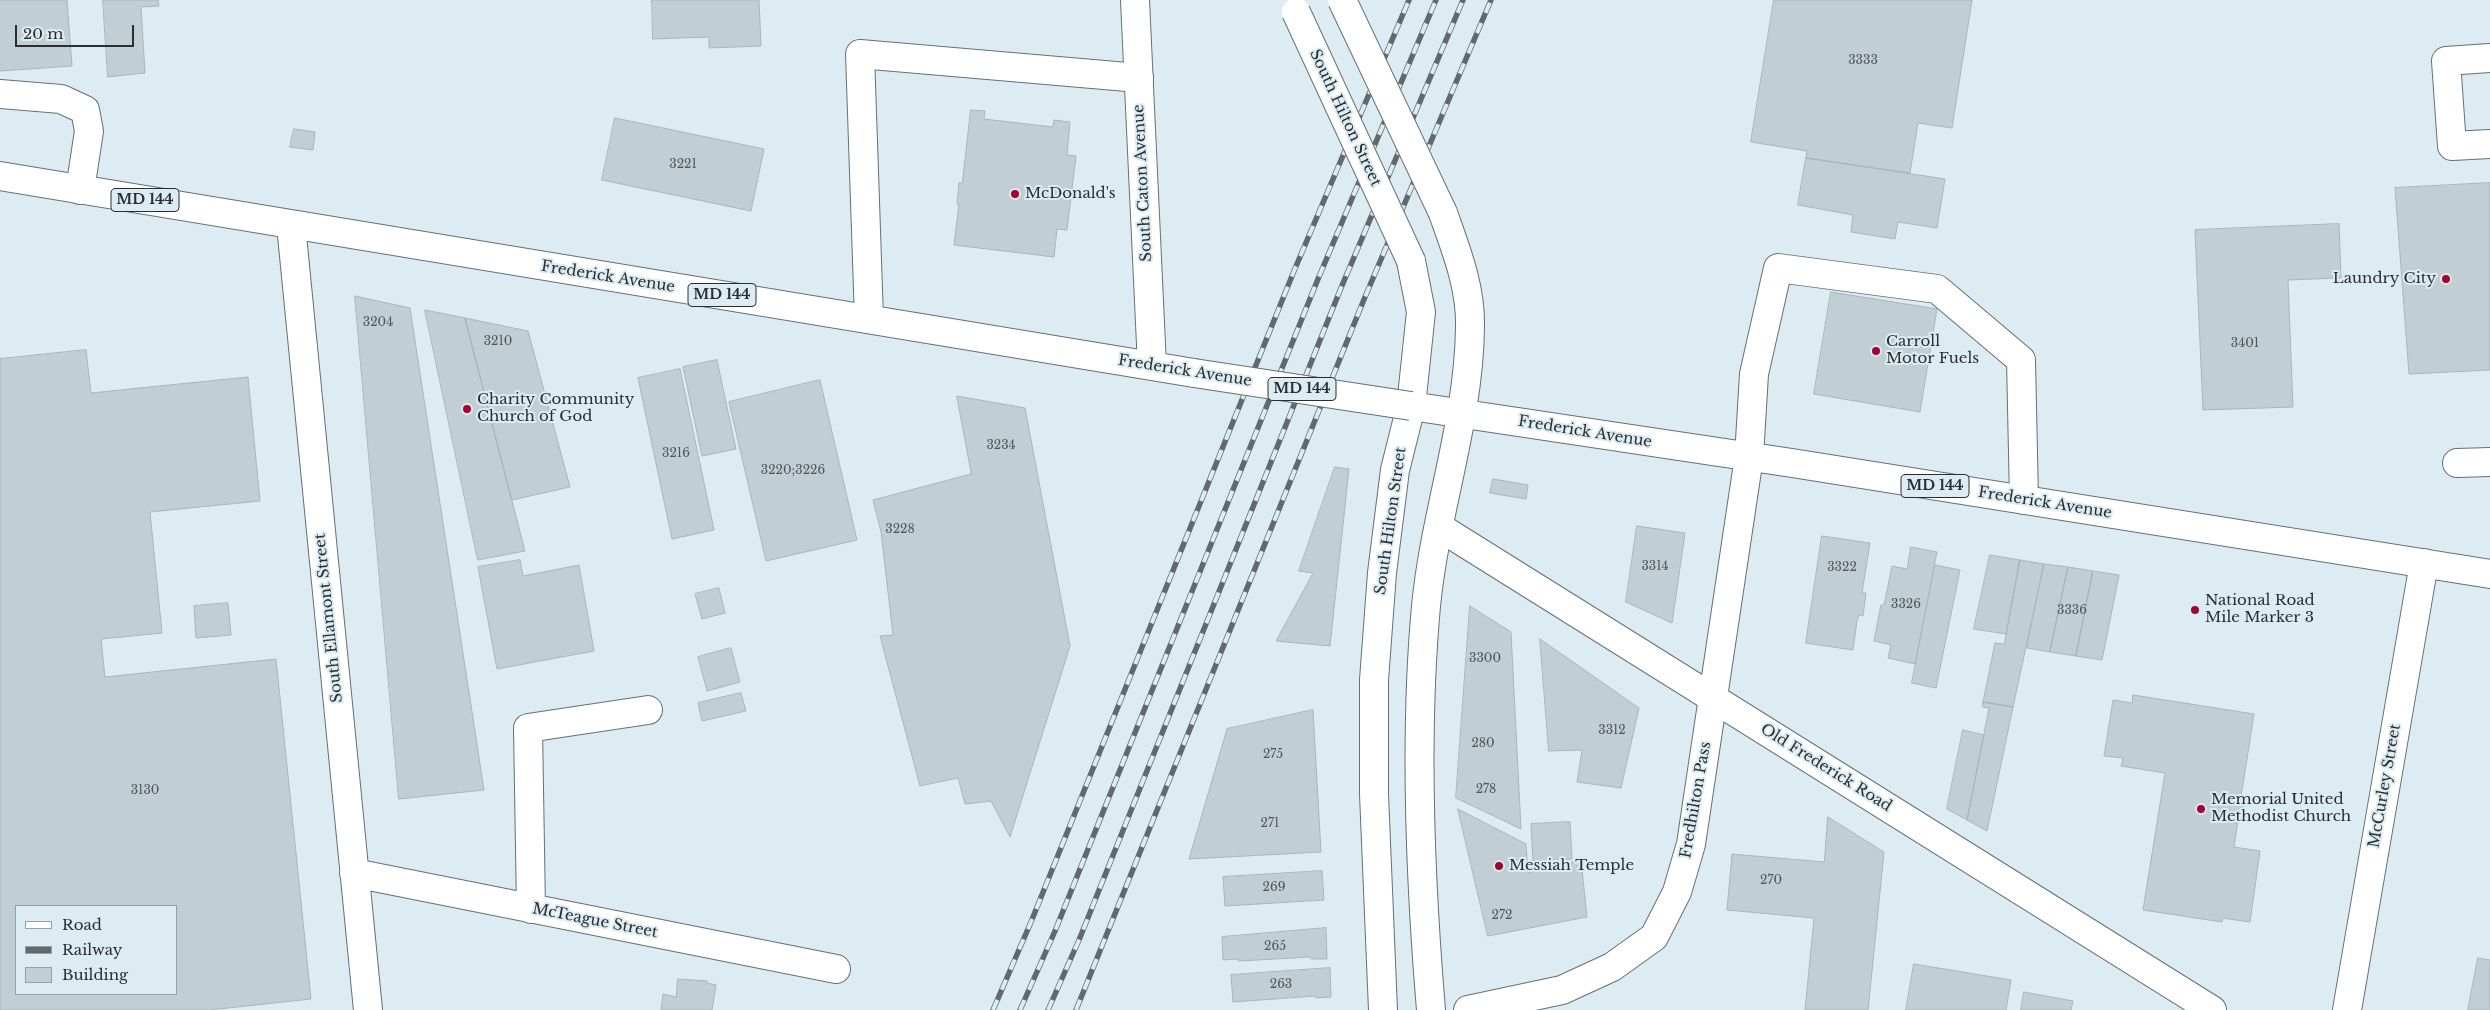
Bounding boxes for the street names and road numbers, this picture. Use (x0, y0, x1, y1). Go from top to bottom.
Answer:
street label: South Hilton Street (1305, 47, 1385, 189)
street label: South Caton Avenue (1130, 104, 1156, 262)
road number: MD 144 (111, 188, 179, 212)
street label: Frederick Avenue (540, 258, 676, 296)
road number: MD 144 (688, 284, 756, 306)
street label: Frederick Avenue (1117, 352, 1253, 390)
road number: MD 144 (1268, 378, 1336, 400)
street label: Frederick Avenue (1517, 413, 1653, 451)
street label: South Hilton Street (1372, 446, 1410, 596)
road number: MD 144 (1901, 474, 1969, 498)
street label: Frederick Avenue (1977, 484, 2113, 522)
street label: South Ellamont Street (311, 532, 347, 704)
street label: Old Frederick Road (1757, 720, 1895, 816)
street label: McCurley Street (2365, 723, 2405, 849)
street label: Fredhilton Pass (1677, 740, 1715, 860)
street label: McTeague Street (531, 900, 659, 942)

